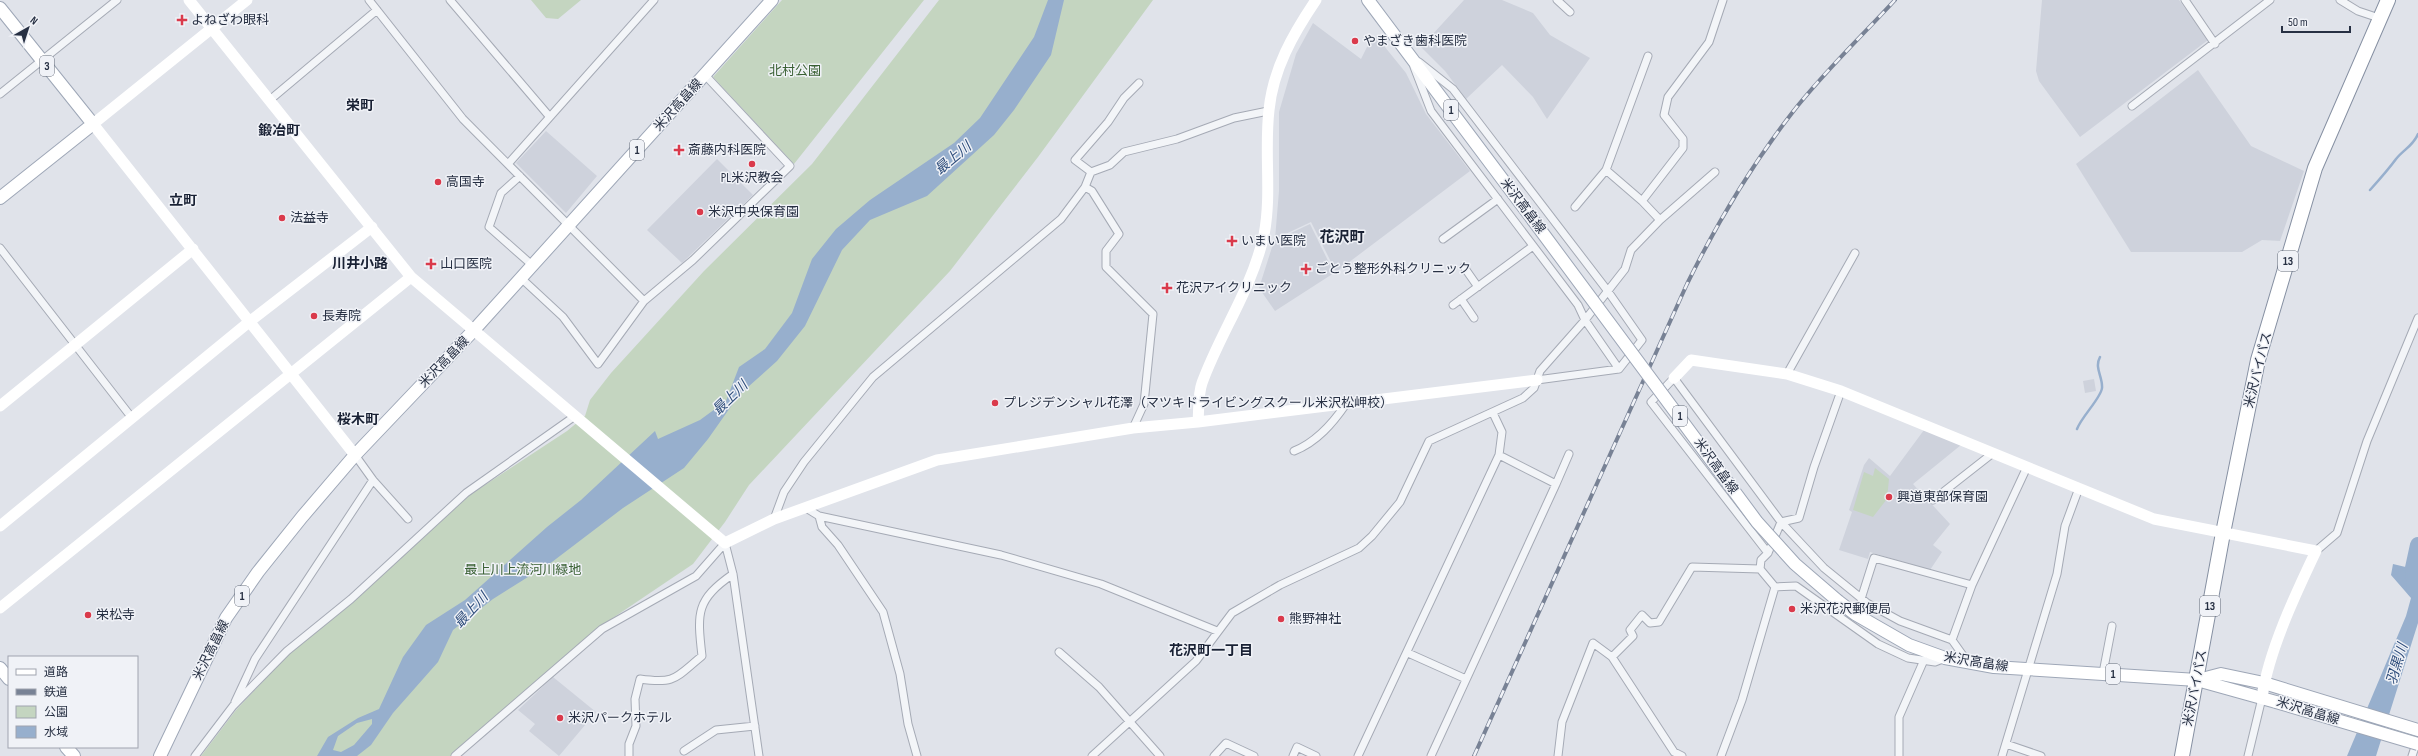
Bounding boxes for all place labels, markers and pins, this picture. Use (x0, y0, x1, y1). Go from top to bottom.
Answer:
place label: よねざわ眼科 (191, 12, 269, 28)
marker: よねざわ眼科 (176, 14, 188, 26)
place label: やまざき歯科医院 (1363, 33, 1467, 49)
marker: やまざき歯科医院 (1350, 36, 1360, 46)
place label: 斎藤内科医院 (688, 142, 766, 158)
marker: 斎藤内科医院 (673, 144, 685, 156)
marker: PL米沢教会 (747, 159, 757, 169)
place label: PL米沢教会 (721, 170, 783, 186)
place label: 高国寺 (446, 174, 485, 190)
marker: 高国寺 (433, 177, 443, 187)
place label: 米沢中央保育園 (708, 204, 799, 220)
marker: 米沢中央保育園 (695, 207, 705, 217)
place label: 法益寺 (290, 210, 329, 226)
marker: 法益寺 (277, 213, 287, 223)
place label: いまい医院 (1241, 233, 1306, 249)
marker: いまい医院 (1226, 235, 1238, 247)
place label: 山口医院 (440, 256, 492, 272)
marker: 山口医院 (425, 258, 437, 270)
place label: ごとう整形外科クリニック (1315, 261, 1471, 277)
marker: ごとう整形外科クリニック (1300, 263, 1312, 275)
place label: 花沢アイクリニック (1176, 280, 1292, 296)
marker: 花沢アイクリニック (1161, 282, 1173, 294)
place label: 長寿院 (322, 308, 361, 324)
marker: 長寿院 (309, 311, 319, 321)
place label: プレジデンシャル花澤（マツキドライビングスクール米沢松岬校） (1003, 395, 1393, 411)
marker: プレジデンシャル花澤（マツキドライビングスクール米沢松岬校） (990, 398, 1000, 408)
place label: 興道東部保育園 (1897, 489, 1988, 505)
marker: 興道東部保育園 (1884, 492, 1894, 502)
place label: 米沢花沢郵便局 (1800, 601, 1891, 617)
marker: 米沢花沢郵便局 (1787, 604, 1797, 614)
place label: 栄松寺 (96, 607, 135, 623)
marker: 栄松寺 (83, 610, 93, 620)
place label: 熊野神社 (1289, 611, 1341, 627)
marker: 熊野神社 (1276, 614, 1286, 624)
place label: 米沢パークホテル (568, 710, 672, 726)
marker: 米沢パークホテル (555, 713, 565, 723)

